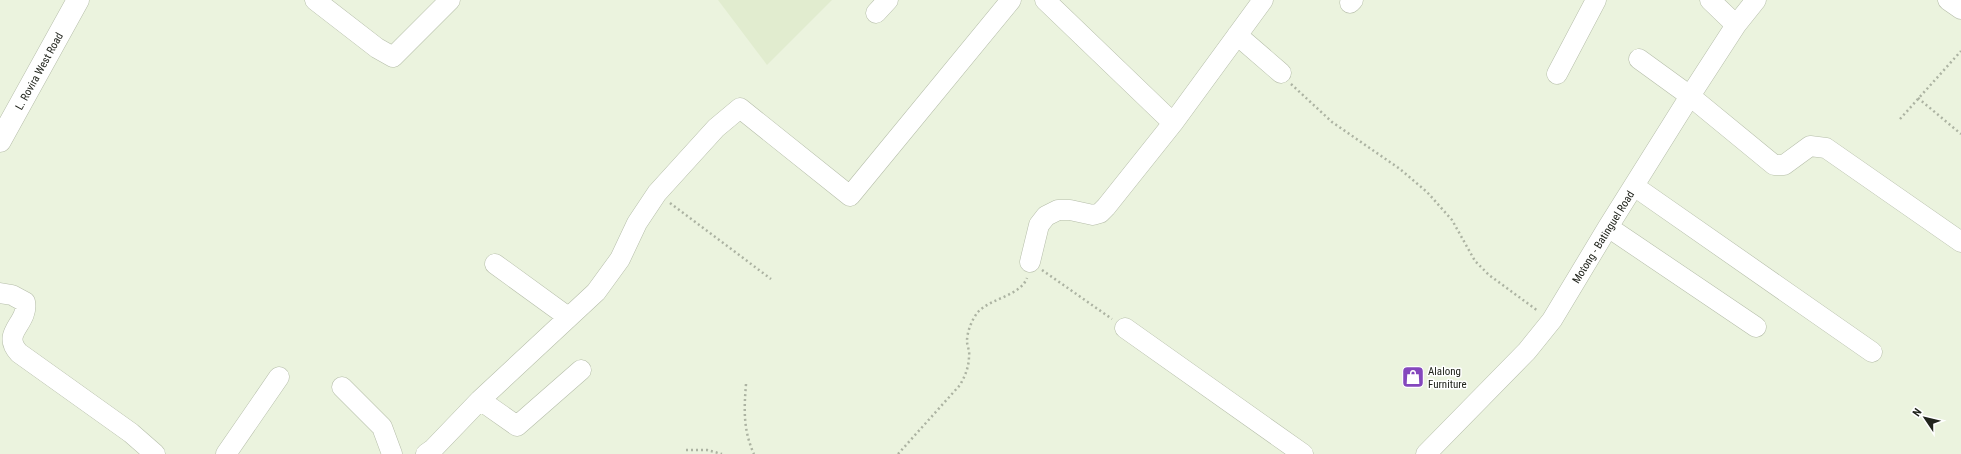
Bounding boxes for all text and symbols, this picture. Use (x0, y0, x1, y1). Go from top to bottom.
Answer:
street label: L. Rovira West Road (13, 30, 66, 112)
street label: Motong - Batinguel Road (1570, 189, 1637, 286)
shop icon: Alalong Furniture (1400, 364, 1426, 390)
place label: Alalong Furniture (1428, 365, 1467, 391)
north arrow (1905, 398, 1945, 438)
text: N (1910, 406, 1925, 419)

